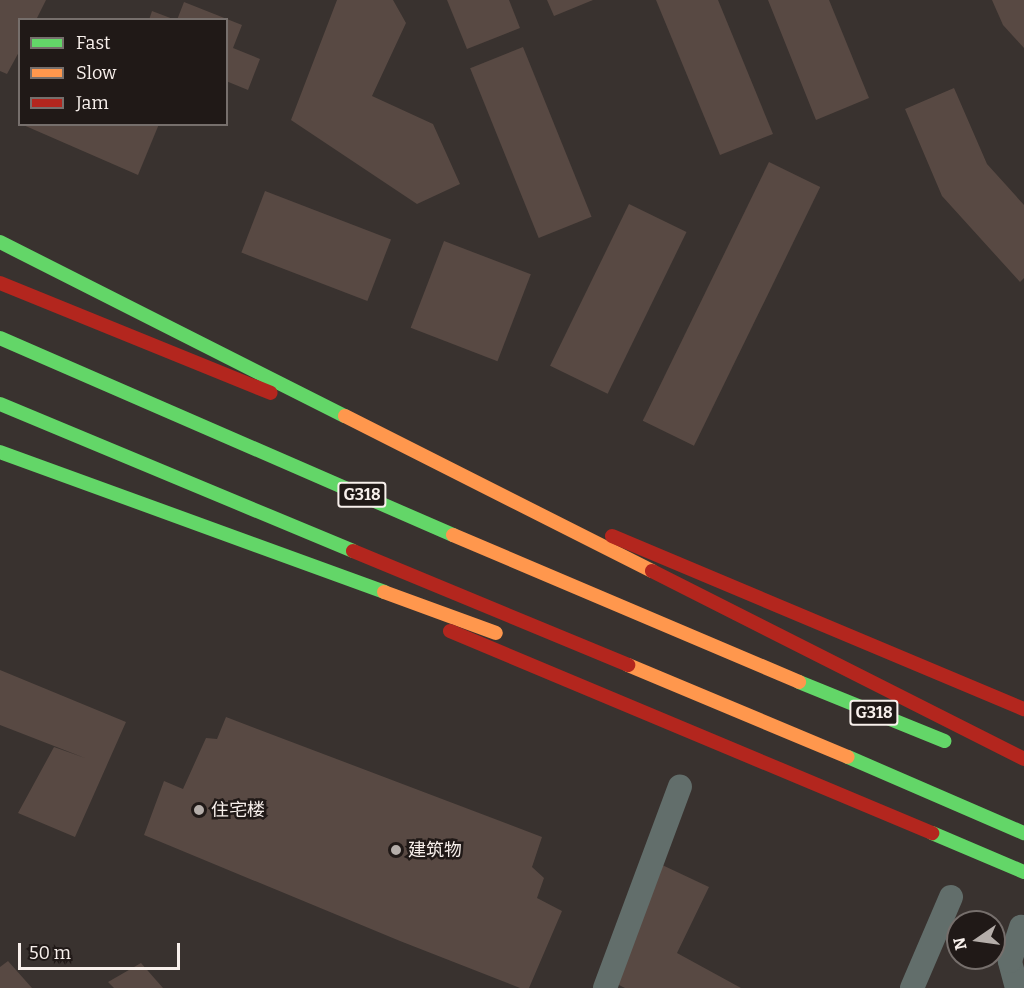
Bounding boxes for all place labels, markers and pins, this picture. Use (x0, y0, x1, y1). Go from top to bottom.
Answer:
place label: 住宅楼 (211, 799, 265, 821)
marker: 住宅楼 (192, 803, 206, 817)
place label: 建筑物 (408, 839, 462, 861)
marker: 建筑物 (389, 843, 403, 857)

